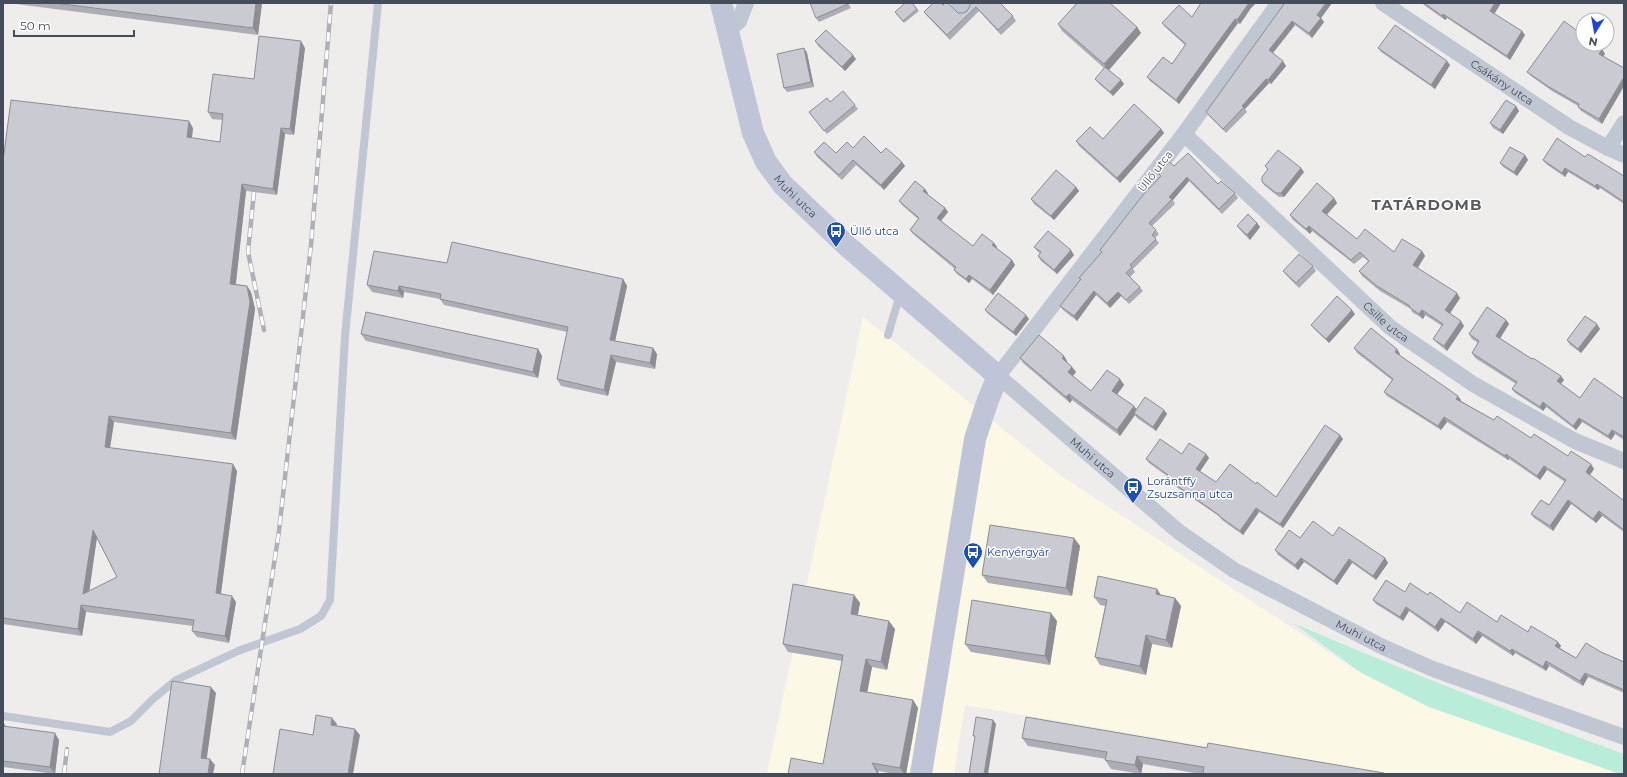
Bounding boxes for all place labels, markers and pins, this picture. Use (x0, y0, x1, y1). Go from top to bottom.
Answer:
bus stop icon: Üllő utca (825, 220, 847, 248)
place label: Üllő utca (850, 224, 899, 238)
place label: Lorántffy Zsuzsanna utca (1147, 474, 1233, 501)
bus stop icon: Lorántffy Zsuzsanna utca (1122, 476, 1144, 504)
bus stop icon: Kenyérgyár (962, 541, 984, 569)
place label: Kenyérgyár (987, 545, 1049, 559)

